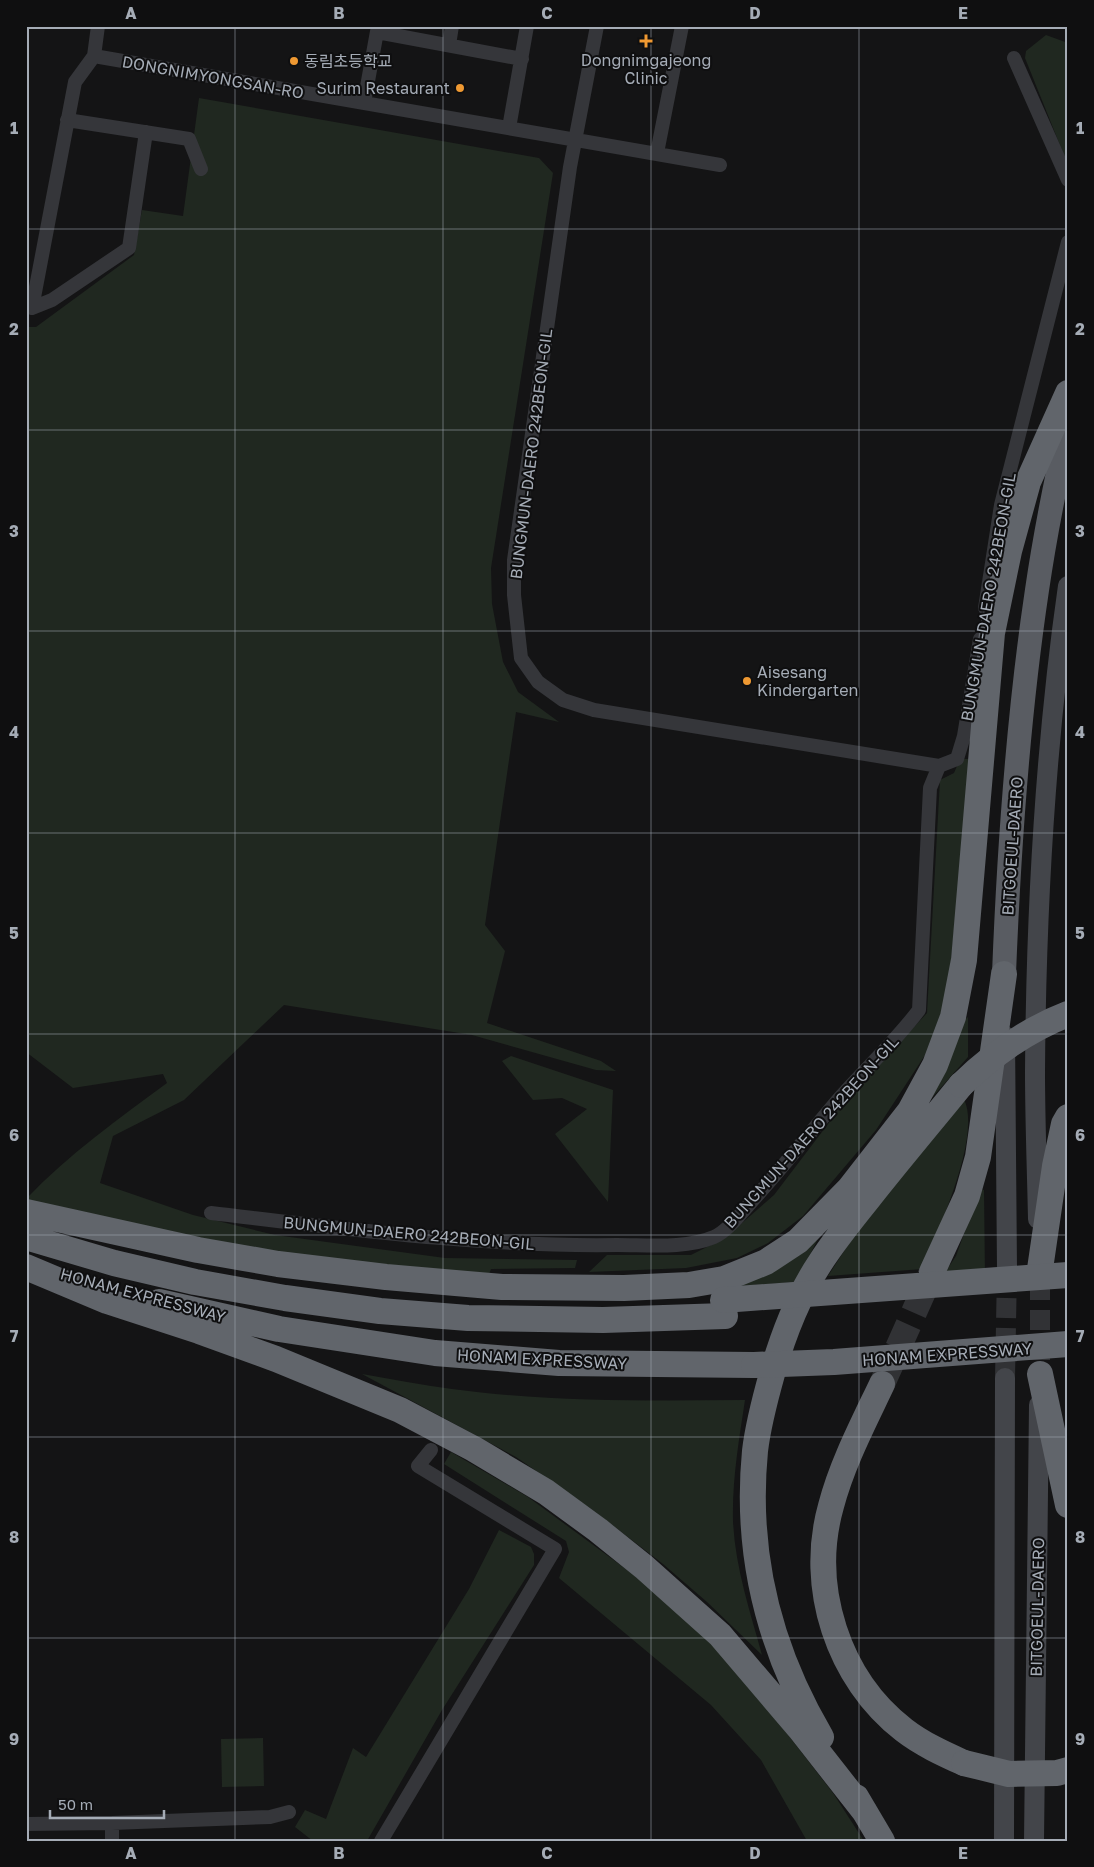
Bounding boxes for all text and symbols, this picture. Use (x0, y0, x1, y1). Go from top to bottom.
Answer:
text: A (125, 3, 137, 23)
text: B (333, 3, 345, 23)
text: C (541, 3, 553, 23)
text: D (749, 3, 761, 23)
text: E (958, 3, 968, 23)
marker: Dongnimgajeong Clinic (639, 34, 653, 48)
place label: Dongnimgajeong Clinic (581, 50, 711, 88)
street label: DONGNIMYONGSAN-RO (121, 51, 305, 103)
place label: 동림초등학교 (304, 51, 392, 71)
marker: 동림초등학교 (288, 55, 300, 67)
place label: Surim Restaurant (317, 78, 450, 98)
marker: Surim Restaurant (454, 82, 466, 94)
text: 1 (10, 118, 18, 138)
text: 1 (1076, 118, 1084, 138)
text: 2 (9, 319, 19, 339)
text: 2 (1075, 319, 1085, 339)
street label: BUNGMUN-DAERO 242BEON-GIL (506, 328, 556, 580)
street label: BUNGMUN-DAERO 242BEON-GIL (956, 471, 1020, 723)
text: 3 (9, 521, 19, 541)
text: 3 (1075, 521, 1085, 541)
place label: Aisesang Kindergarten (757, 662, 858, 700)
marker: Aisesang Kindergarten (741, 675, 753, 687)
text: 4 (9, 722, 19, 742)
text: 4 (1075, 722, 1085, 742)
street label: BITGOEUL-DAERO (997, 776, 1027, 916)
text: 5 (9, 923, 19, 943)
text: 5 (1075, 923, 1085, 943)
street label: BUNGMUN-DAERO 242BEON-GIL (719, 1032, 903, 1232)
text: 6 (9, 1125, 19, 1145)
text: 6 (1075, 1125, 1085, 1145)
street label: BUNGMUN-DAERO 242BEON-GIL (283, 1212, 535, 1254)
street label: HONAM EXPRESSWAY (58, 1263, 228, 1327)
text: 7 (10, 1326, 19, 1346)
text: 7 (1076, 1326, 1085, 1346)
street label: HONAM EXPRESSWAY (861, 1338, 1033, 1370)
street label: HONAM EXPRESSWAY (457, 1345, 628, 1373)
text: 8 (9, 1527, 19, 1547)
text: 8 (1075, 1527, 1085, 1547)
street label: BITGOEUL-DAERO (1026, 1537, 1048, 1677)
text: 9 (9, 1729, 19, 1749)
text: 9 (1075, 1729, 1085, 1749)
scale bar (50, 1787, 164, 1819)
text: 50 m (58, 1795, 93, 1813)
text: A (125, 1843, 137, 1863)
text: B (333, 1843, 345, 1863)
text: C (541, 1843, 553, 1863)
text: D (749, 1843, 761, 1863)
text: E (958, 1843, 968, 1863)

